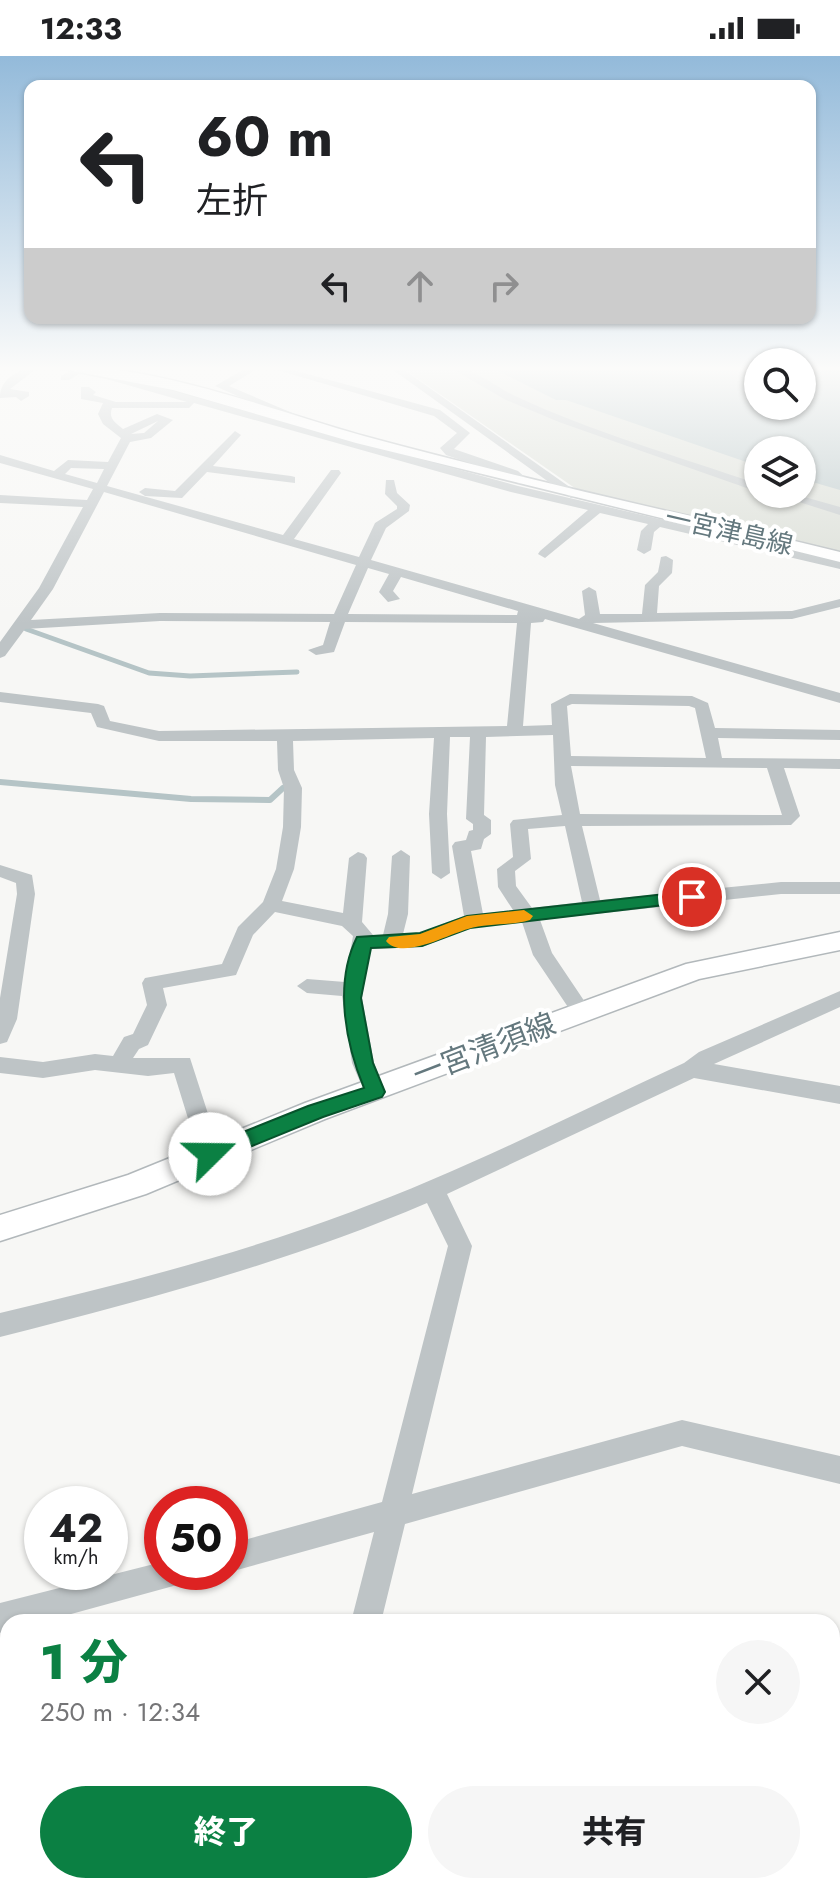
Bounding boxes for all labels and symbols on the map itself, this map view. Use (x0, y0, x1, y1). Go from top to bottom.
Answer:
street label: 一宮津島線 (661, 498, 797, 564)
pin (658, 863, 726, 931)
street label: 一宮清須線 (406, 1002, 562, 1096)
position arrow (168, 1112, 252, 1196)
speed limit sign: 50 (144, 1486, 248, 1590)

